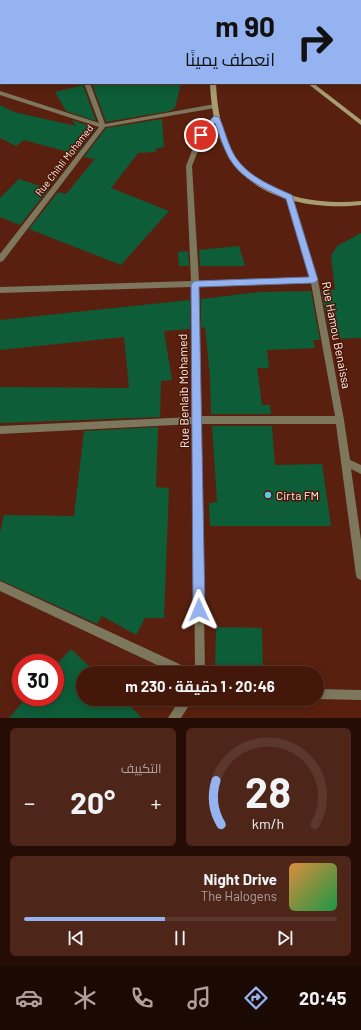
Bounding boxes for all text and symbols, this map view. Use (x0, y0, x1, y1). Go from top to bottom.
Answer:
text: 90 m (215, 9, 275, 43)
icon: right (289, 16, 341, 68)
text: انعطف يمينًا (185, 48, 275, 70)
pin (184, 118, 218, 152)
street label: Rue Chihli Mohamed (32, 122, 96, 198)
icon: arrive (190, 124, 212, 146)
street label: Rue Hamou Benaissa (320, 280, 354, 390)
street label: Rue Benlaib Mohamed (175, 334, 191, 448)
place label: Cirta FM (276, 488, 319, 502)
marker: Cirta FM (263, 490, 273, 500)
position arrow (178, 589, 220, 631)
speed limit sign: 30 (12, 654, 64, 706)
text: 20:46 · 1 دقيقة · 230 m (125, 677, 275, 695)
text: التكييف (121, 760, 162, 776)
text: 28 (245, 766, 291, 816)
text: 20° (70, 784, 115, 820)
text: − (24, 789, 35, 815)
text: + (150, 789, 162, 815)
text: km/h (252, 815, 284, 832)
text: Night Drive (204, 870, 277, 888)
text: The Halogens (201, 888, 277, 904)
icon: previous (65, 927, 87, 949)
icon: pause (169, 927, 191, 949)
icon: next (274, 927, 296, 949)
icon: car (15, 984, 43, 1012)
icon: climate (71, 984, 99, 1012)
icon: phone (128, 984, 156, 1012)
icon: music (185, 984, 213, 1012)
icon: directions (242, 984, 270, 1012)
text: 20:45 (299, 987, 347, 1009)

